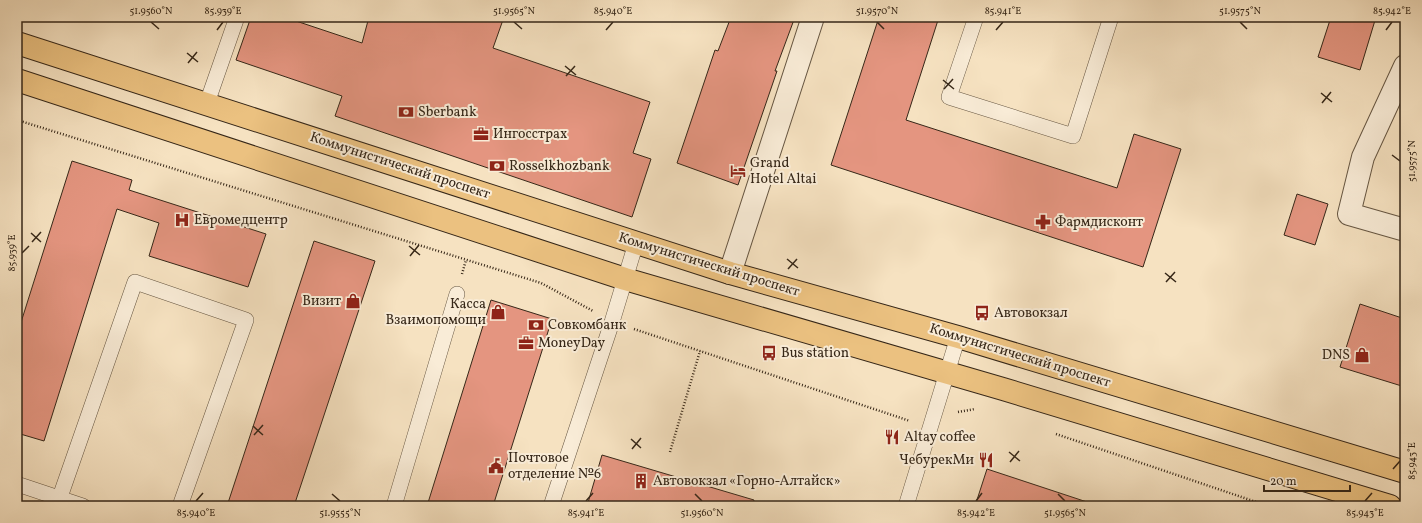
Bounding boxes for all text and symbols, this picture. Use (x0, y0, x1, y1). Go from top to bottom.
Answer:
text: 51.9560°N (130, 4, 173, 18)
text: 85.939°E (205, 4, 241, 18)
text: 51.9565°N (493, 4, 536, 18)
text: 85.940°E (594, 4, 632, 18)
text: 51.9570°N (856, 4, 899, 18)
text: 85.941°E (985, 4, 1021, 18)
text: 51.9575°N (1219, 4, 1261, 18)
text: 85.942°E (1373, 4, 1411, 18)
bank icon: Sberbank (397, 103, 415, 121)
place label: Sberbank (418, 103, 477, 122)
office icon: Ингосстрах (472, 125, 490, 143)
place label: Ингосстрах (493, 125, 567, 144)
street label: Коммунистический проспект (307, 128, 493, 204)
text: 51.9575°N (1405, 140, 1419, 182)
place label: Grand Hotel Altai (750, 154, 817, 189)
bank icon: Rosselkhozbank (488, 157, 506, 175)
place label: Rosselkhozbank (509, 157, 610, 176)
hotel icon: Grand Hotel Altai (729, 162, 747, 180)
hospital icon: Евромедцентр (173, 211, 191, 229)
place label: Евромедцентр (194, 211, 288, 230)
pharmacy icon: Фармдисконт (1034, 213, 1052, 231)
place label: Фармдисконт (1055, 213, 1143, 232)
street label: Коммунистический проспект (616, 228, 802, 302)
text: 85.939°E (5, 235, 19, 271)
place label: Визит (302, 292, 341, 311)
shop icon: Визит (344, 292, 362, 310)
place label: Касса Взаимопомощи (386, 295, 486, 330)
shop icon: Касса Взаимопомощи (489, 303, 507, 321)
bus stop icon: Автовокзал (973, 304, 991, 322)
place label: Автовокзал (994, 304, 1068, 323)
bank icon: Совкомбанк (527, 316, 545, 334)
place label: Совкомбанк (548, 316, 627, 335)
street label: Коммунистический проспект (927, 319, 1113, 393)
office icon: MoneyDay (517, 334, 535, 352)
place label: MoneyDay (538, 334, 605, 353)
bus stop icon: Bus station (760, 344, 778, 362)
place label: Bus station (781, 344, 849, 363)
place label: DNS (1322, 346, 1350, 365)
shop icon: DNS (1353, 346, 1371, 364)
restaurant icon: Altay coffee (883, 428, 901, 446)
place label: Altay coffee (904, 428, 976, 447)
text: 85.943°E (1405, 442, 1419, 480)
place label: Почтовое отделение №6 (508, 449, 601, 484)
place label: ЧебурекМи (899, 451, 974, 470)
restaurant icon: ЧебурекМи (977, 451, 995, 469)
public building icon: Почтовое отделение №6 (487, 457, 505, 475)
scale bar (1264, 467, 1350, 493)
building icon: Автовокзал «Горно-Алтайск» (632, 472, 650, 490)
place label: Автовокзал «Горно-Алтайск» (653, 472, 841, 491)
text: 20 m (1270, 474, 1297, 490)
text: 85.940°E (177, 506, 215, 520)
text: 51.9555°N (319, 506, 361, 520)
text: 85.941°E (568, 506, 604, 520)
text: 51.9560°N (681, 506, 724, 520)
text: 85.942°E (957, 506, 995, 520)
text: 51.9565°N (1044, 506, 1087, 520)
text: 85.943°E (1346, 506, 1384, 520)

